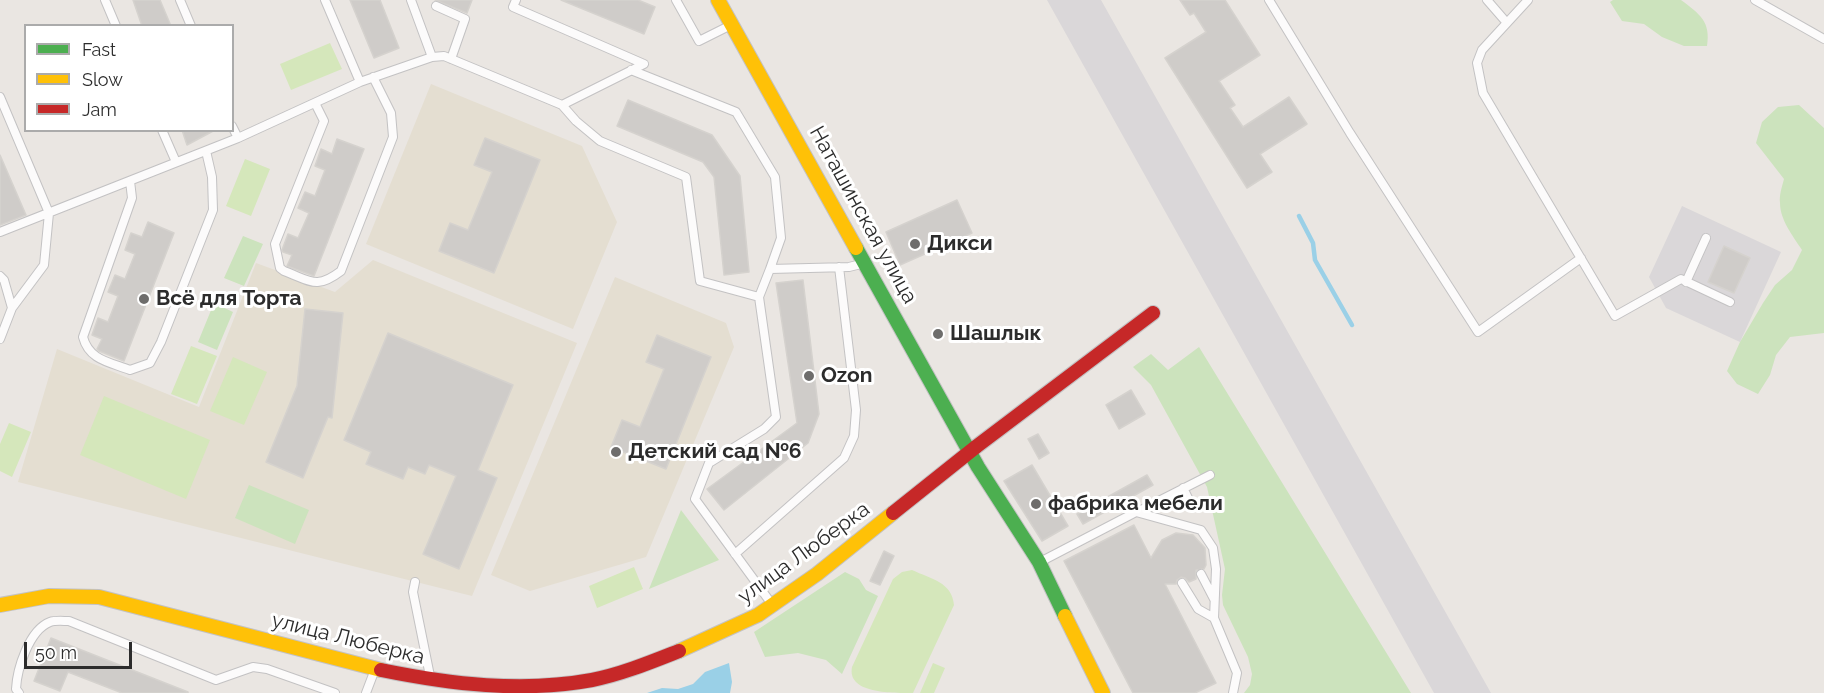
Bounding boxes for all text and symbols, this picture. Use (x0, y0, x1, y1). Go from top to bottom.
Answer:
legend (24, 24, 234, 132)
text: Fast (82, 39, 116, 60)
text: Slow (82, 69, 123, 90)
text: Jam (82, 99, 117, 120)
street label: Наташинская улица (804, 122, 922, 308)
place label: Дикси (927, 231, 993, 257)
marker: Дикси (908, 237, 922, 251)
place label: Всё для Торта (156, 286, 302, 312)
marker: Всё для Торта (137, 292, 151, 306)
place label: Шашлык (950, 321, 1041, 347)
marker: Шашлык (931, 327, 945, 341)
place label: Ozon (821, 363, 872, 389)
marker: Ozon (802, 369, 816, 383)
place label: Детский сад №6 (628, 439, 801, 465)
marker: Детский сад №6 (609, 445, 623, 459)
place label: фабрика мебели (1048, 491, 1223, 517)
street label: улица Люберка (733, 497, 875, 609)
marker: фабрика мебели (1029, 497, 1043, 511)
street label: улица Люберка (269, 608, 427, 670)
scale bar (27, 630, 135, 668)
text: 50 m (35, 642, 77, 663)

